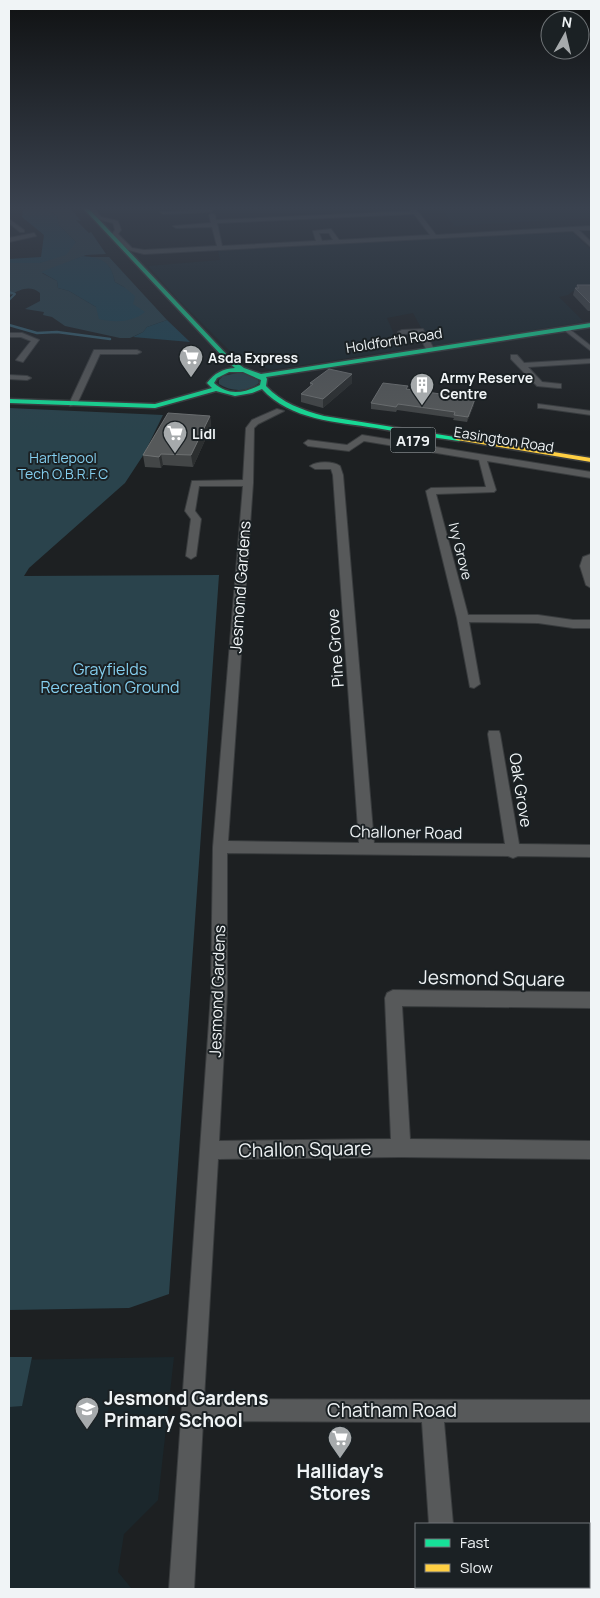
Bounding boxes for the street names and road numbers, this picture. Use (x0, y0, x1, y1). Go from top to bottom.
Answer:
street label: Holdforth Road (344, 323, 444, 357)
street label: Easington Road (453, 422, 555, 456)
road number: A179 (390, 428, 436, 452)
street label: Jesmond Gardens (224, 520, 256, 654)
street label: Ivy Grove (445, 520, 477, 582)
street label: Pine Grove (321, 608, 349, 688)
street label: Oak Grove (504, 751, 538, 829)
street label: Challoner Road (350, 820, 462, 844)
street label: Jesmond Gardens (204, 924, 230, 1058)
street label: Jesmond Square (419, 964, 565, 992)
street label: Challon Square (238, 1135, 372, 1163)
street label: Chatham Road (327, 1397, 457, 1423)

